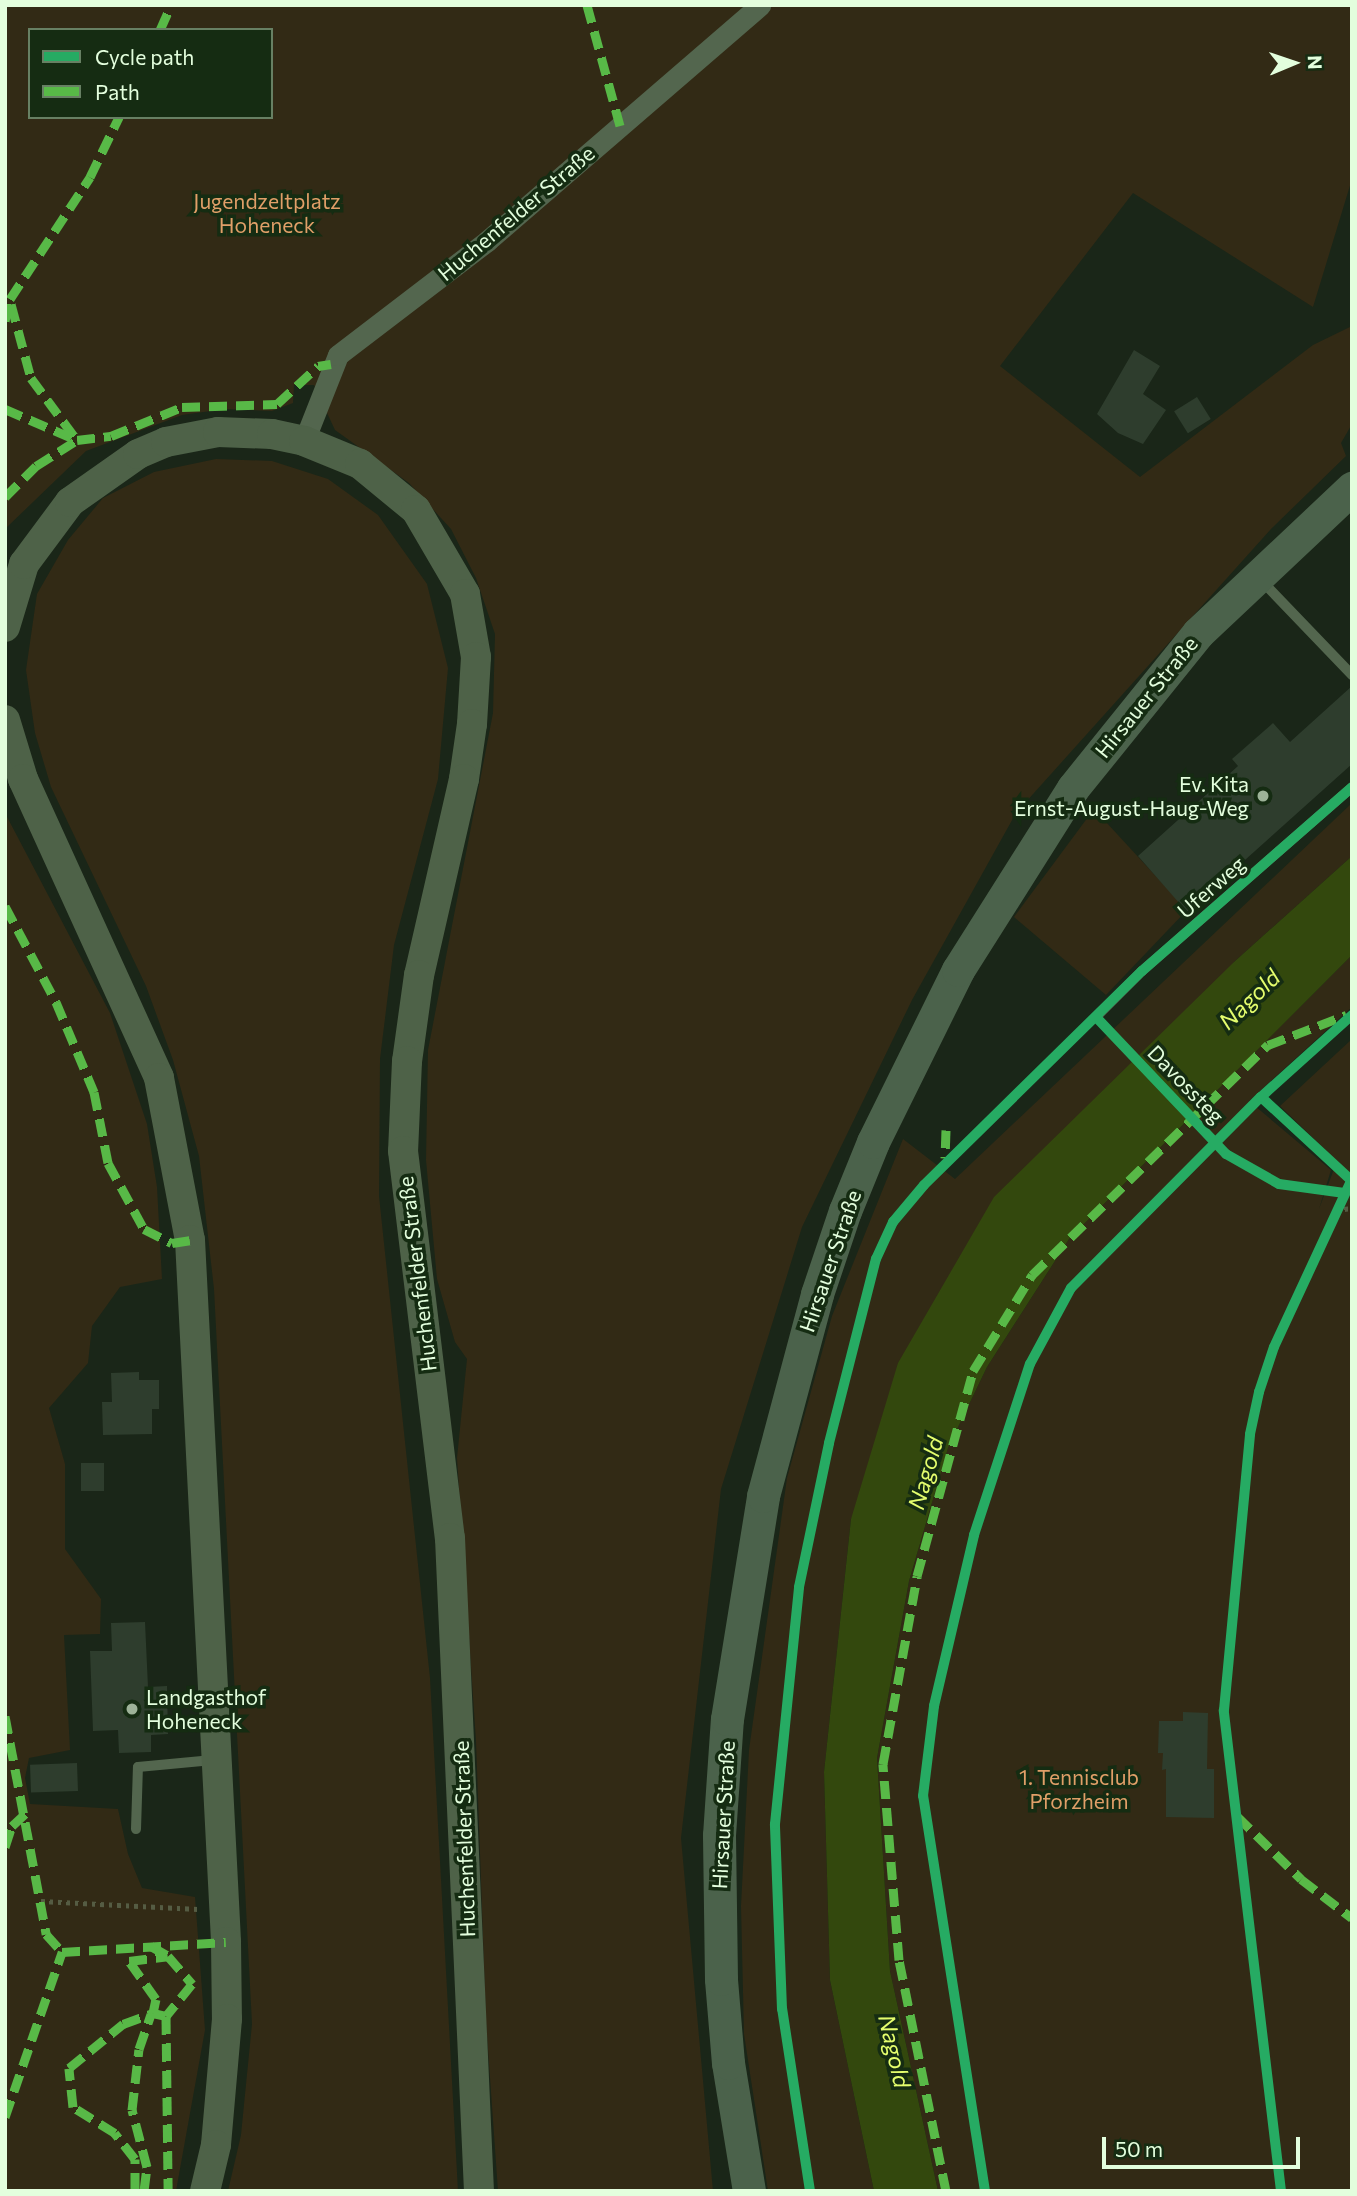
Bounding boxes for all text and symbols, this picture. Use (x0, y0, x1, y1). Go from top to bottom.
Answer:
legend (28, 28, 273, 119)
north arrow (1259, 28, 1329, 98)
text: Cycle path (95, 44, 194, 69)
text: N (1304, 55, 1327, 70)
text: Path (95, 79, 140, 104)
street label: Huchenfelder Straße (433, 140, 599, 286)
park label: Jugendzeltplatz Hoheneck (193, 188, 341, 238)
street label: Hirsauer Straße (1089, 631, 1203, 763)
place label: Ev. Kita Ernst-August-Haug-Weg (1014, 771, 1249, 821)
marker: Ev. Kita Ernst-August-Haug-Weg (1255, 788, 1271, 804)
street label: Uferweg (1172, 851, 1250, 923)
water label: Nagold (1213, 963, 1285, 1035)
street label: Davossteg (1143, 1040, 1229, 1128)
street label: Huchenfelder Straße (393, 1175, 441, 1373)
street label: Hirsauer Straße (794, 1187, 866, 1335)
water label: Nagold (901, 1433, 949, 1513)
place label: Landgasthof Hoheneck (146, 1684, 266, 1734)
marker: Landgasthof Hoheneck (124, 1701, 140, 1717)
street label: Huchenfelder Straße (448, 1740, 480, 1938)
street label: Hirsauer Straße (707, 1740, 739, 1890)
park label: 1. Tennisclub Pforzheim (1019, 1764, 1139, 1814)
water label: Nagold (873, 2012, 917, 2090)
scale bar (1105, 2122, 1303, 2166)
text: 50 m (1115, 2136, 1163, 2161)

